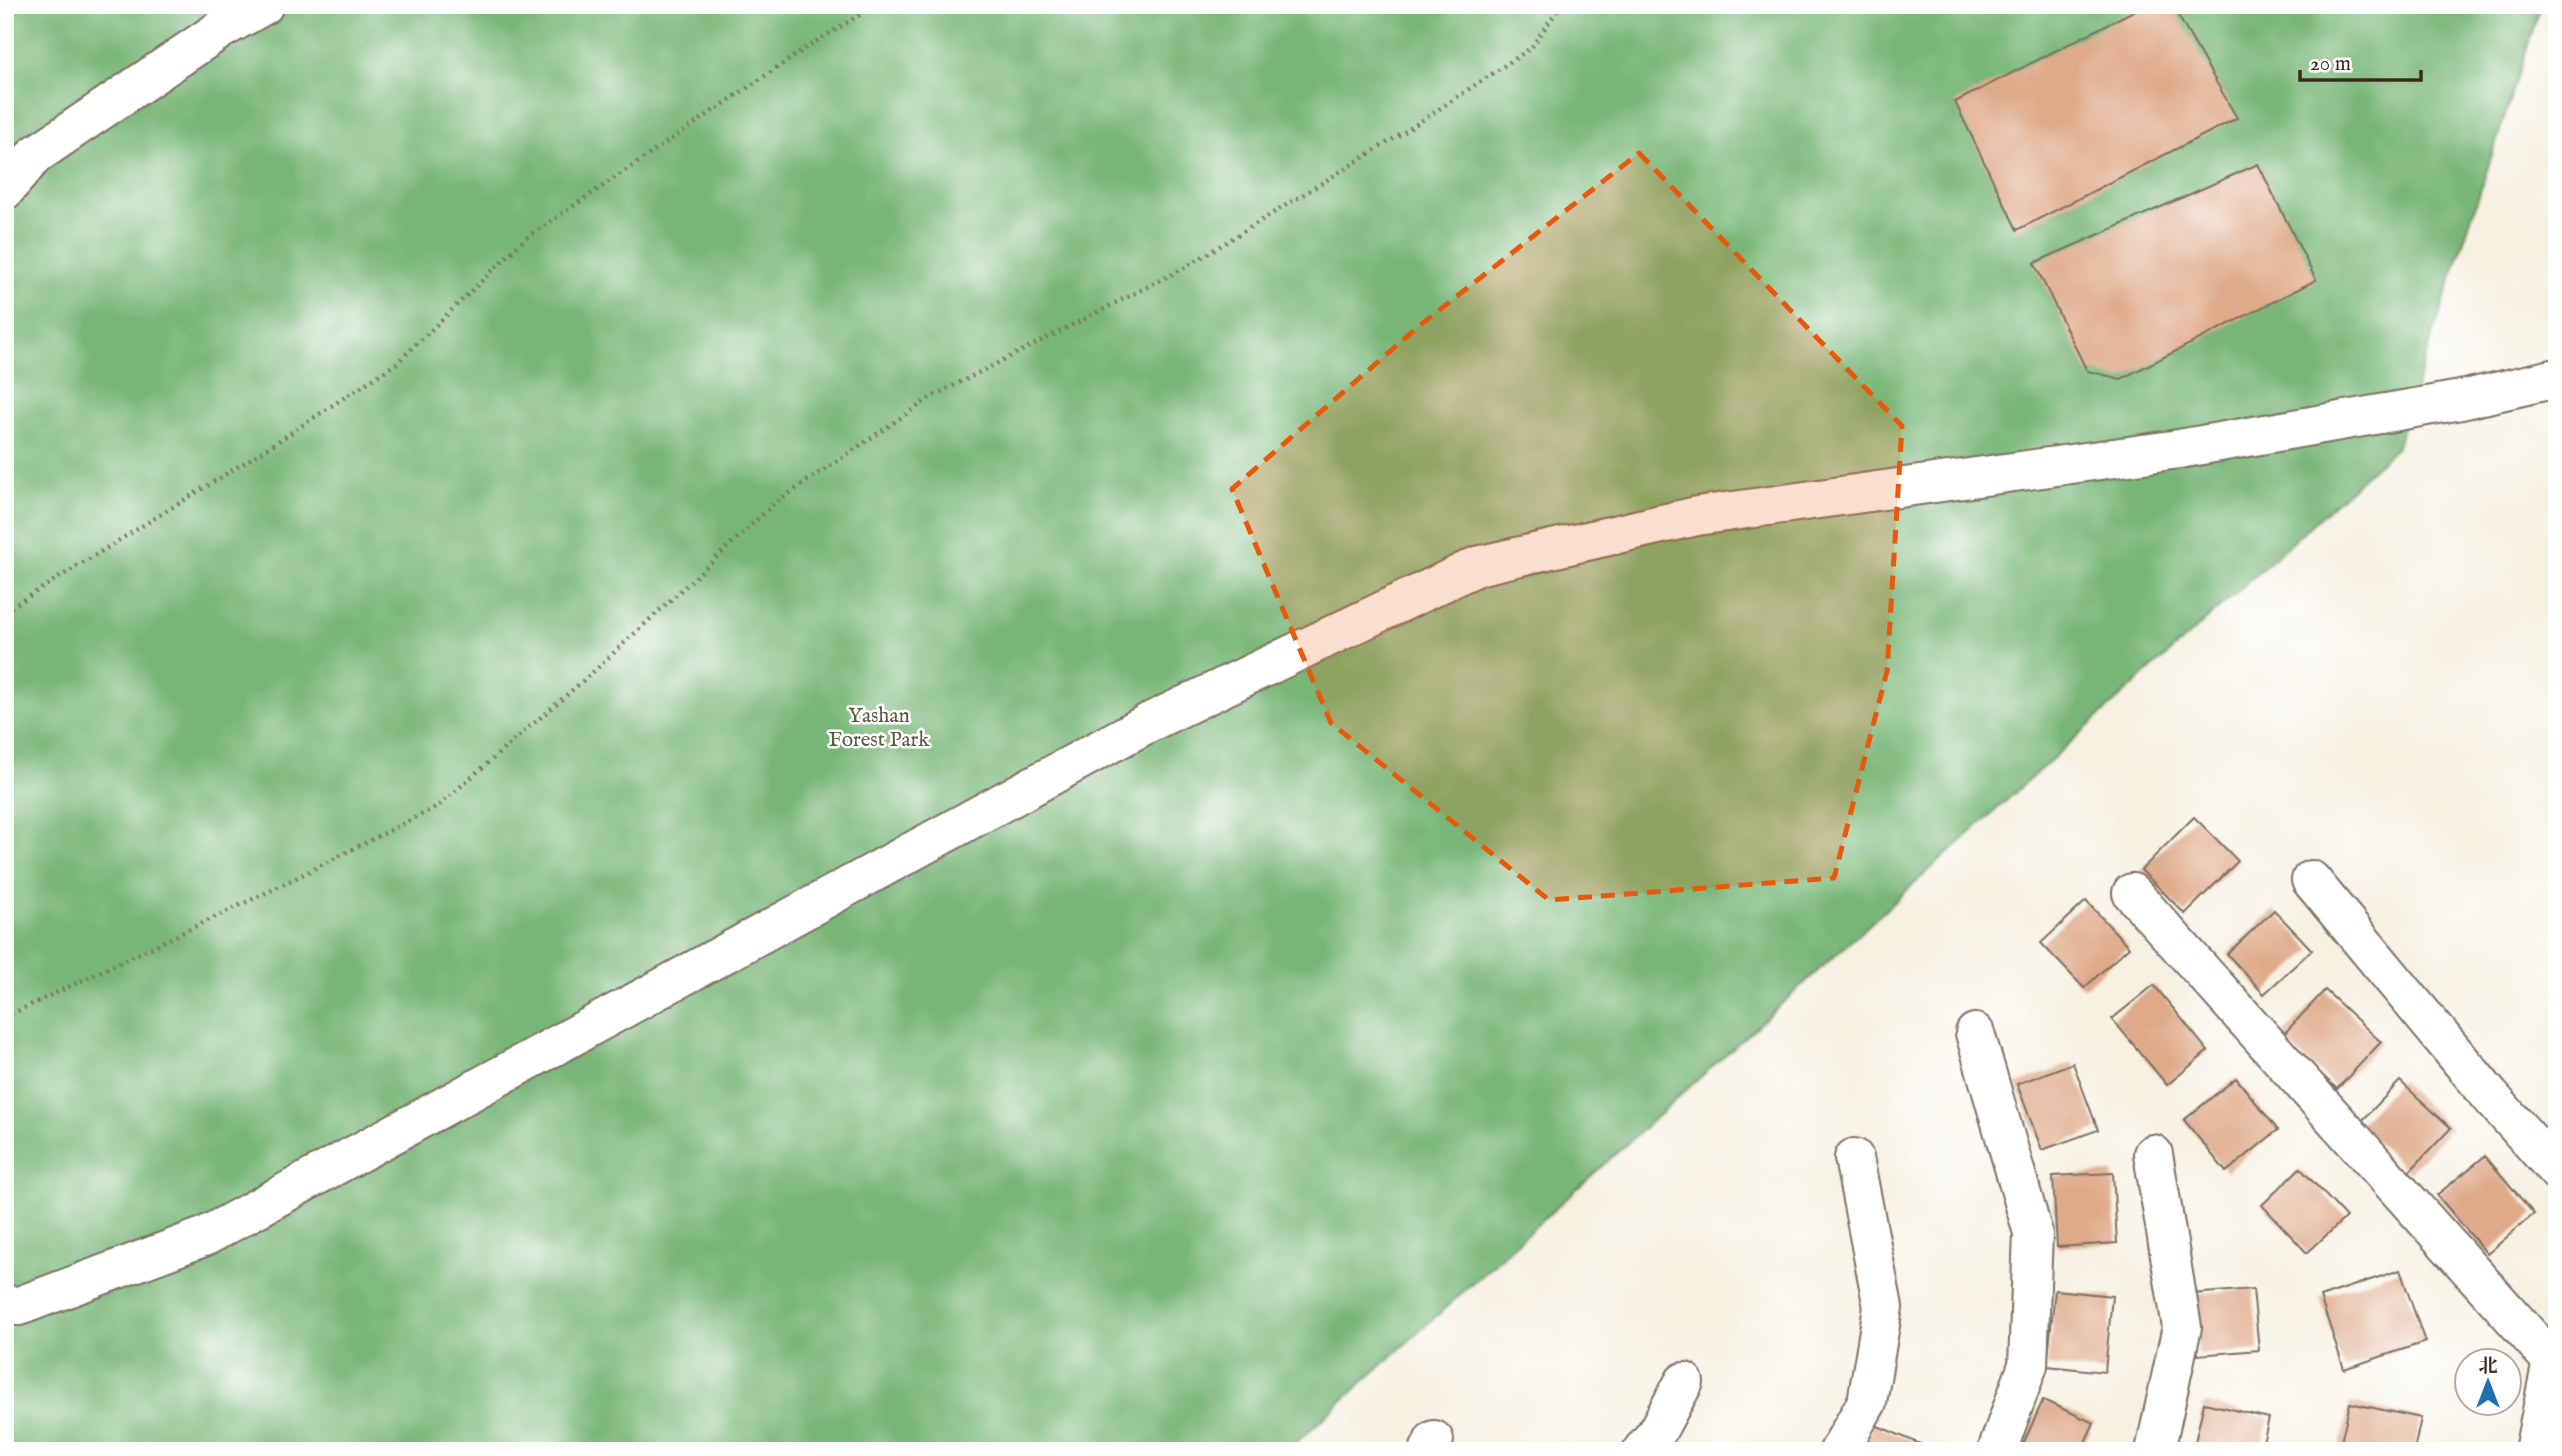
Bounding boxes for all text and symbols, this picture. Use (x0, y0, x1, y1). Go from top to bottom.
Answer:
scale bar (2300, 38, 2420, 82)
text: 20 m (2310, 51, 2351, 78)
park label: Yashan Forest Park (829, 703, 930, 754)
north arrow (2454, 1348, 2524, 1418)
text: 北 (2478, 1355, 2498, 1379)

